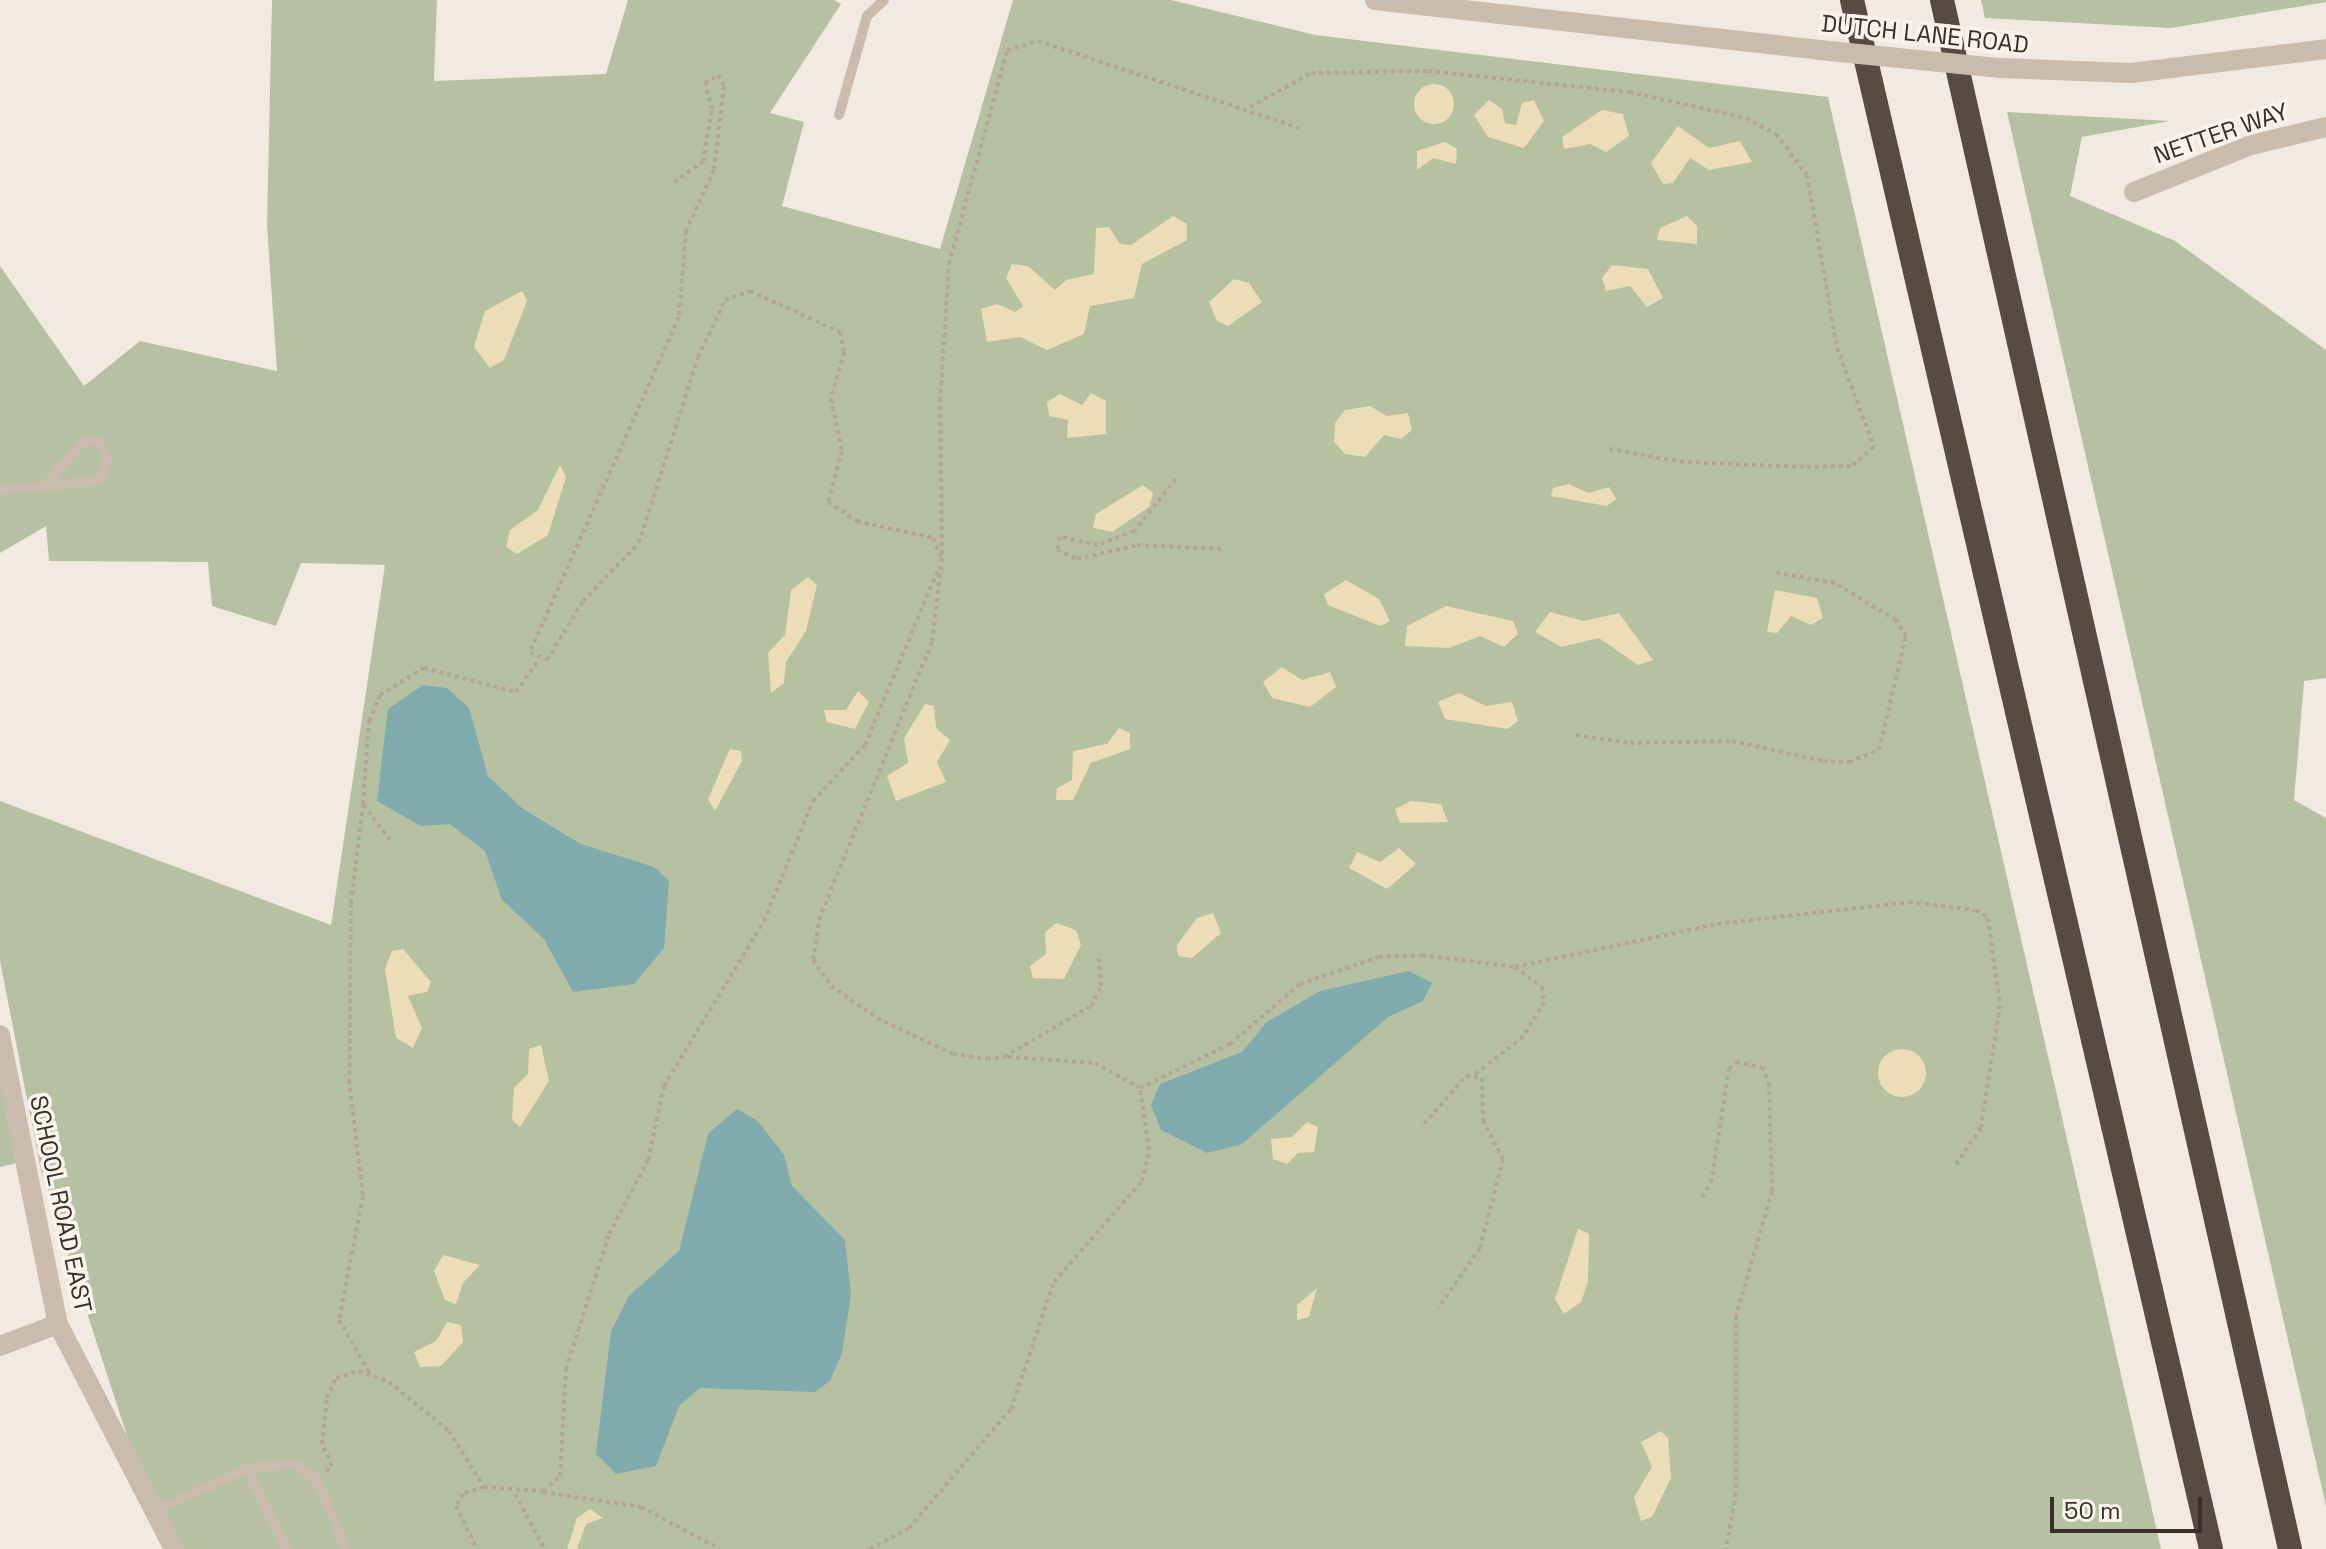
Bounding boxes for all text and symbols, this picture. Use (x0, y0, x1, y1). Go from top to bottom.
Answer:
street label: DUTCH LANE ROAD (1820, 9, 2030, 59)
street label: NETTER WAY (2150, 96, 2292, 170)
street label: SCHOOL ROAD EAST (24, 1092, 98, 1316)
scale bar (2054, 1481, 2206, 1531)
text: 50 m (2064, 1495, 2121, 1526)

